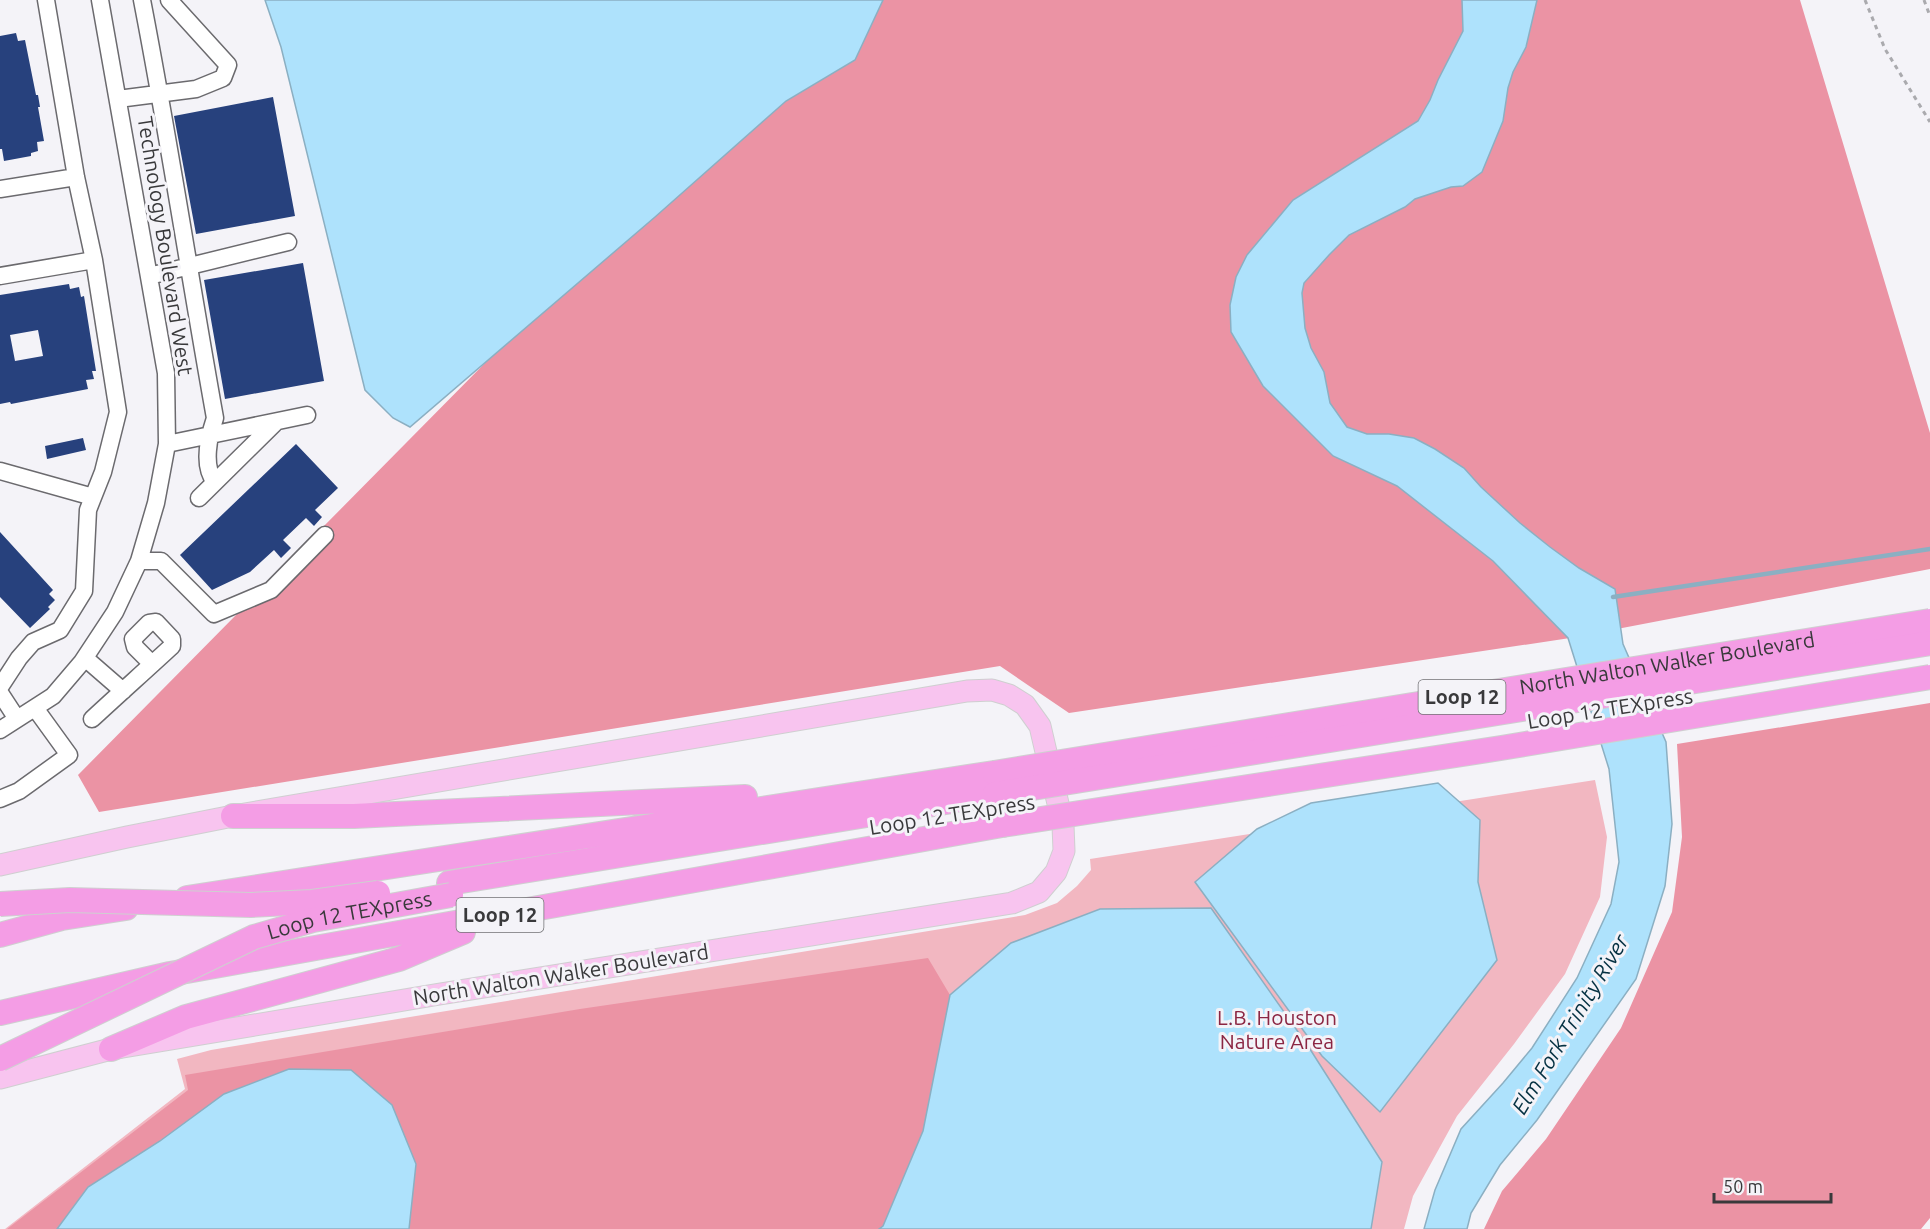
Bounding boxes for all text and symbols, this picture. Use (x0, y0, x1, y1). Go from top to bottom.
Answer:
street label: Technology Boulevard West (134, 115, 198, 377)
street label: North Walton Walker Boulevard (1518, 627, 1817, 699)
road number: Loop 12 (1418, 680, 1506, 714)
street label: Loop 12 TEXpress (1525, 683, 1694, 733)
street label: Loop 12 TEXpress (867, 789, 1036, 839)
street label: Loop 12 TEXpress (264, 886, 434, 944)
road number: Loop 12 (456, 898, 544, 932)
water label: Elm Fork Trinity River (1506, 929, 1633, 1118)
street label: North Walton Walker Boulevard (411, 939, 710, 1009)
park label: L.B. Houston Nature Area (1217, 1005, 1337, 1053)
scale bar (1714, 1166, 1831, 1204)
text: 50 m (1723, 1176, 1763, 1196)

